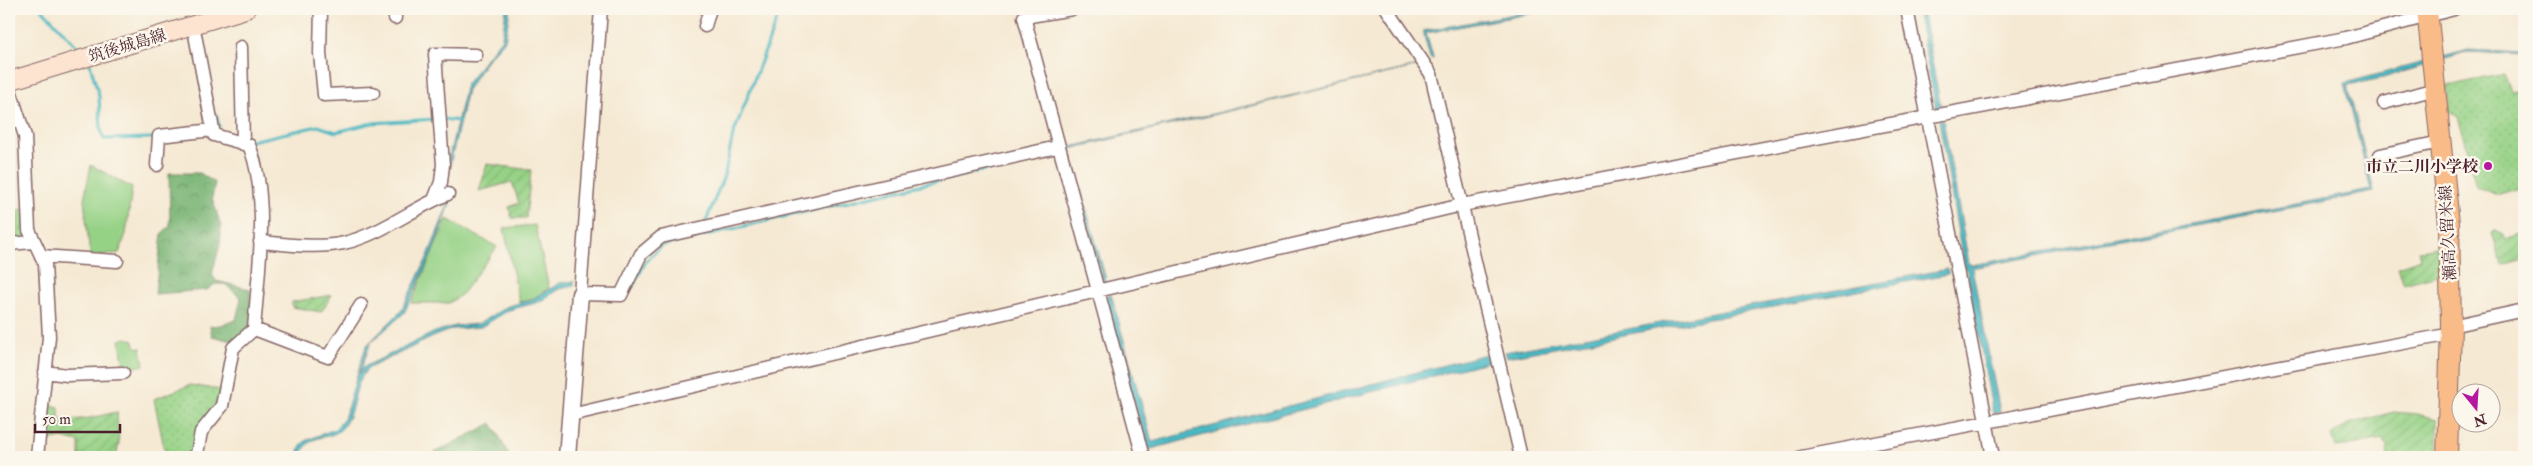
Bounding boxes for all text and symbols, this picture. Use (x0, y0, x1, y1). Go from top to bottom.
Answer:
street label: 筑後城島線 (86, 25, 168, 67)
place label: 市立二川小学校 (2366, 157, 2479, 177)
marker: 市立二川小学校 (2482, 160, 2494, 172)
street label: 瀬高久留米線 (2435, 184, 2460, 281)
north arrow (2450, 384, 2500, 434)
scale bar (35, 401, 120, 433)
text: 50 m (42, 410, 71, 429)
text: N (2471, 410, 2489, 430)

